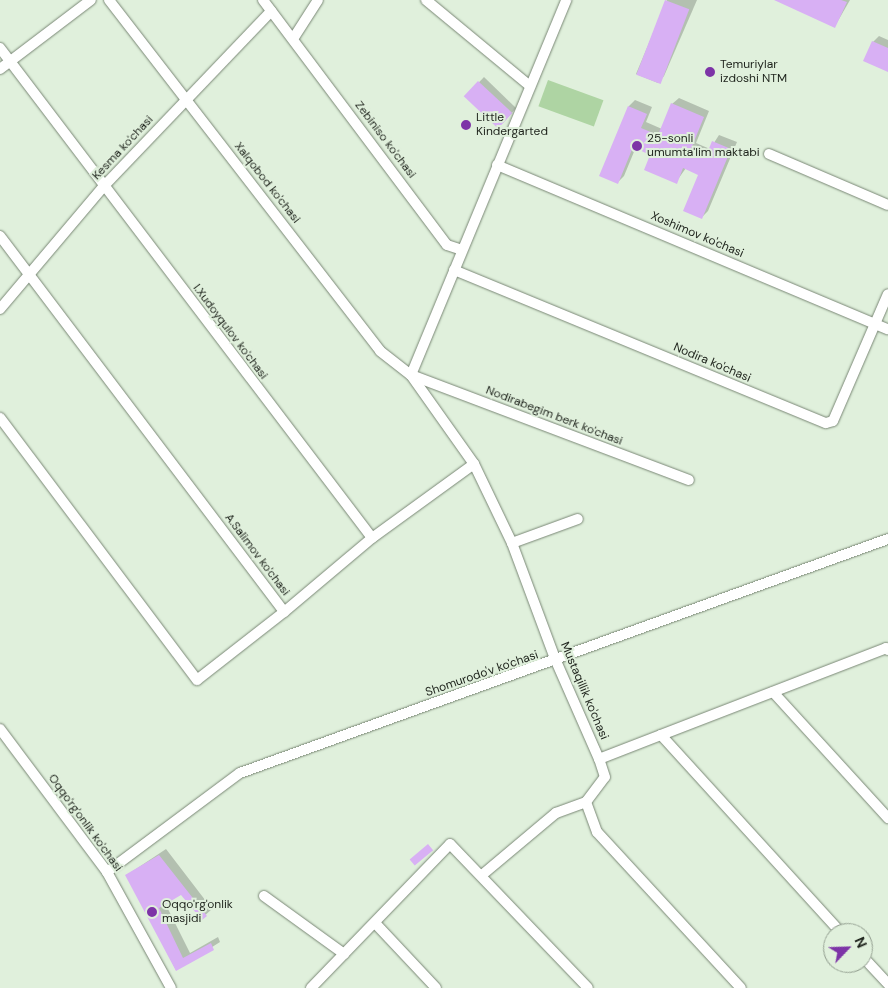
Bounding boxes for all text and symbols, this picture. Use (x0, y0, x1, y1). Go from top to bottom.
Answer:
place label: Temuriylar izdoshi NTM (720, 58, 787, 86)
marker: Temuriylar izdoshi NTM (704, 66, 716, 78)
street label: Zebiniso ko'chasi (351, 99, 419, 181)
place label: Little Kindergarted (476, 111, 548, 139)
street label: Kesma ko'chasi (90, 113, 156, 183)
marker: Little Kindergarted (460, 119, 472, 131)
place label: 25-sonli umumta'lim maktabi (647, 132, 760, 160)
street label: Xalqobod ko'chasi (231, 140, 303, 226)
marker: 25-sonli umumta'lim maktabi (631, 140, 643, 152)
street label: Xoshimov ko'chasi (648, 209, 746, 261)
street label: I.Xudoyqulov ko'chasi (189, 282, 271, 382)
street label: Nodira ko'chasi (671, 340, 753, 386)
street label: Nodirabegim berk ko'chasi (484, 383, 624, 449)
street label: A.Salimov ko'chasi (221, 511, 293, 599)
street label: Mustaqillik ko'chasi (557, 640, 611, 742)
street label: Shomurodo'v ko'chasi (424, 648, 540, 700)
street label: Oqqo'rg'onlik ko'chasi (45, 772, 125, 874)
place label: Oqqo'rg'onlik masjidi (162, 898, 233, 926)
marker: Oqqo'rg'onlik masjidi (146, 906, 158, 918)
north arrow (823, 923, 873, 973)
text: N (850, 934, 871, 951)

